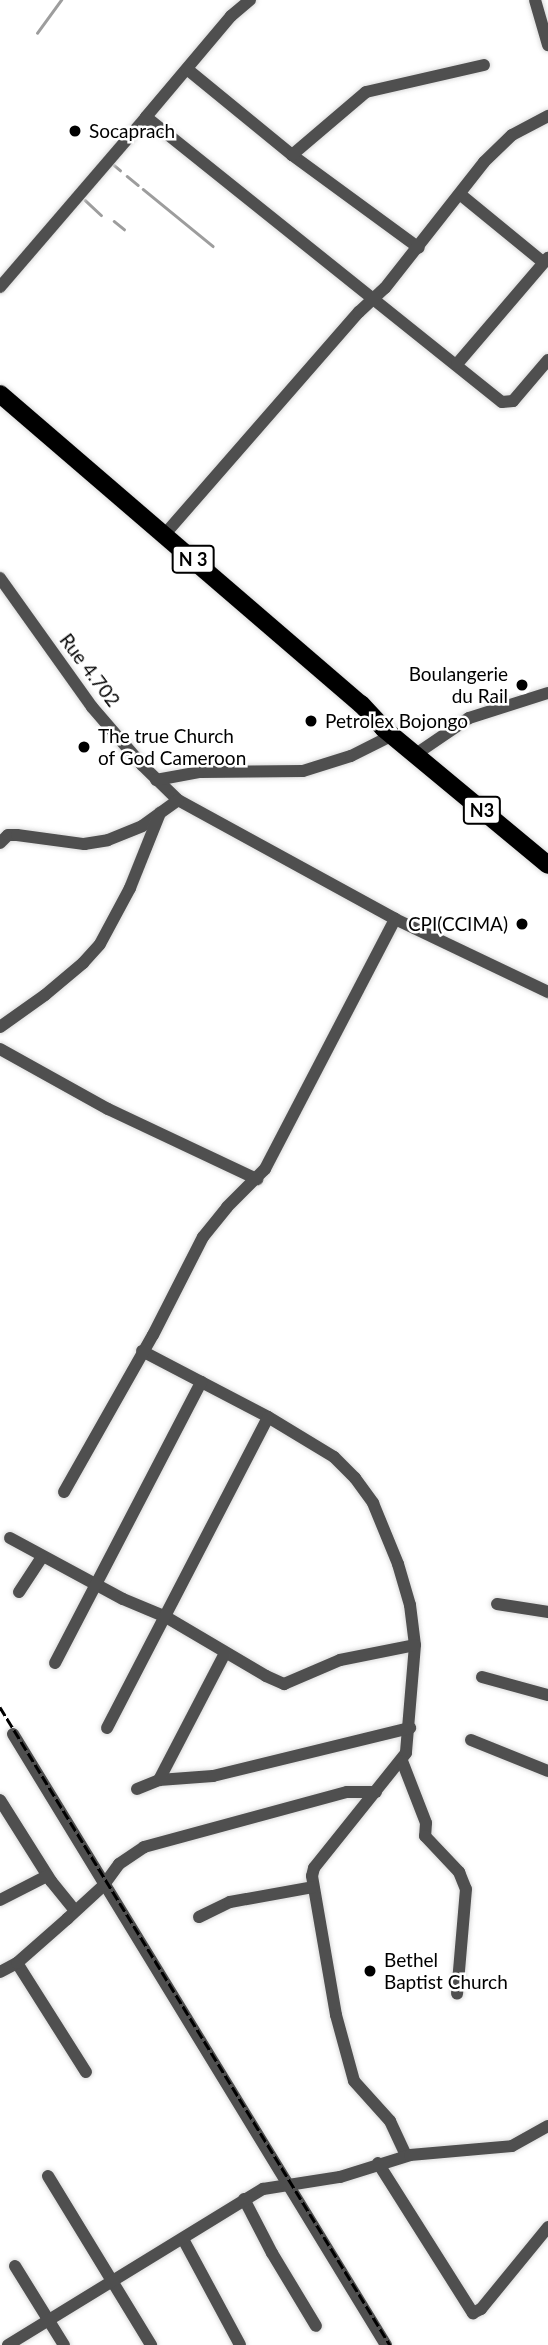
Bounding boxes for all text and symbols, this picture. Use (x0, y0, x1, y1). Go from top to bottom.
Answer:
place label: Socaprach (89, 120, 175, 142)
marker: Socaprach (67, 123, 83, 139)
road number: N 3 (170, 544, 216, 574)
street label: Rue 4.702 (55, 629, 125, 711)
place label: Boulangerie du Rail (409, 663, 508, 707)
marker: Boulangerie du Rail (514, 677, 530, 693)
place label: Petrolex Bojongo (325, 710, 468, 732)
marker: Petrolex Bojongo (303, 713, 319, 729)
place label: The true Church of God Cameroon (98, 725, 247, 769)
marker: The true Church of God Cameroon (76, 739, 92, 755)
road number: N3 (463, 796, 501, 824)
place label: CPI(CCIMA) (408, 913, 508, 935)
marker: CPI(CCIMA) (514, 916, 530, 932)
place label: Bethel Baptist Church (384, 1949, 508, 1993)
marker: Bethel Baptist Church (362, 1963, 378, 1979)

